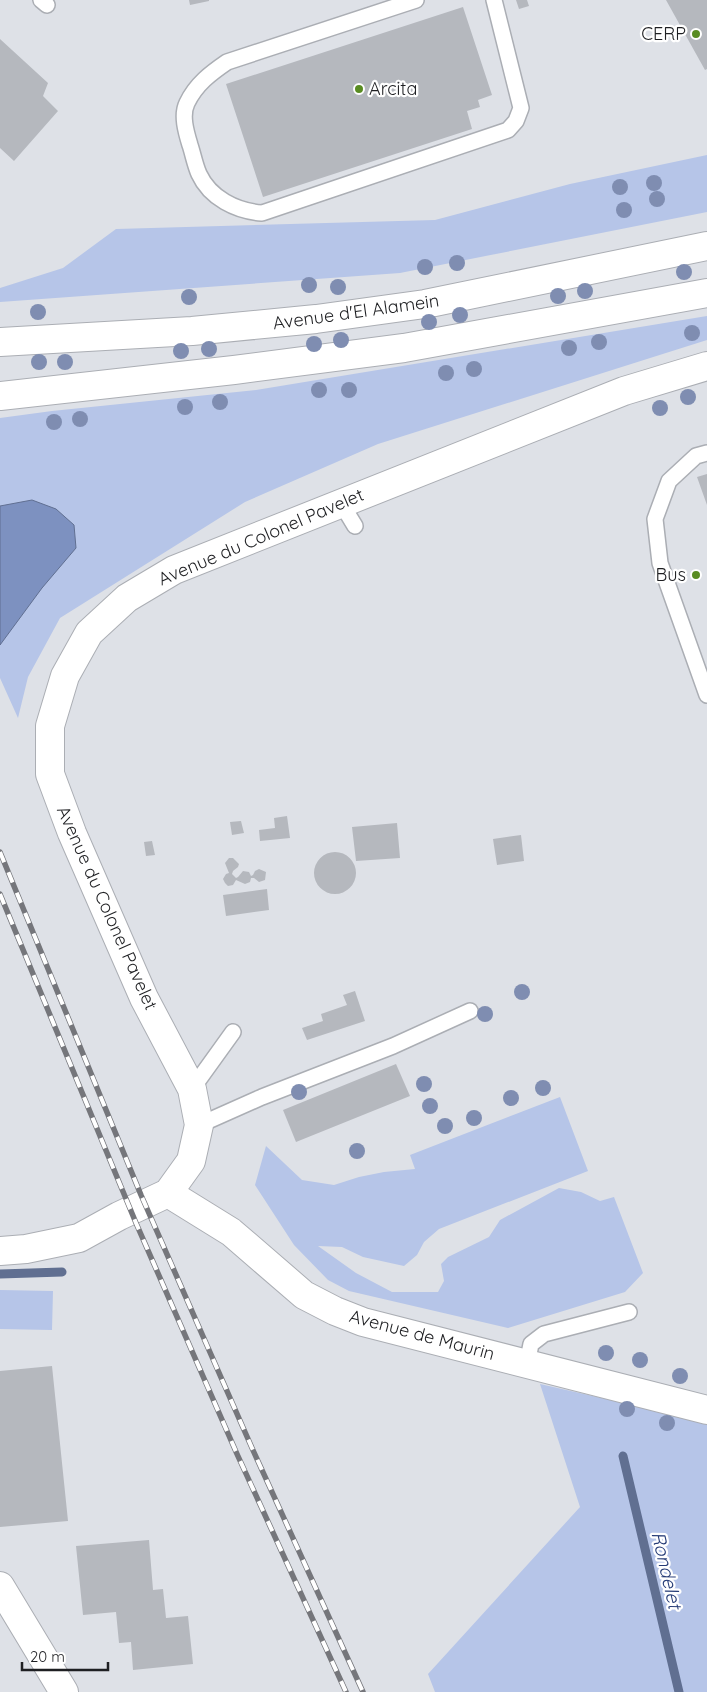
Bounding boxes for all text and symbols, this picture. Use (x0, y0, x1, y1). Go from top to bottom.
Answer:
place label: CERP (641, 22, 686, 45)
marker: CERP (690, 28, 702, 40)
place label: Arcita (369, 77, 417, 100)
marker: Arcita (353, 83, 365, 95)
street label: Avenue d'El Alamein (271, 288, 441, 335)
street label: Avenue du Colonel Pavelet (155, 483, 367, 590)
place label: Bus (656, 563, 686, 586)
marker: Bus (690, 569, 702, 581)
street label: Avenue du Colonel Pavelet (52, 802, 163, 1013)
street label: Avenue de Maurin (347, 1304, 497, 1365)
water label: Rondelet (646, 1529, 688, 1614)
scale bar (22, 1640, 109, 1672)
text: 20 m (30, 1647, 65, 1666)

